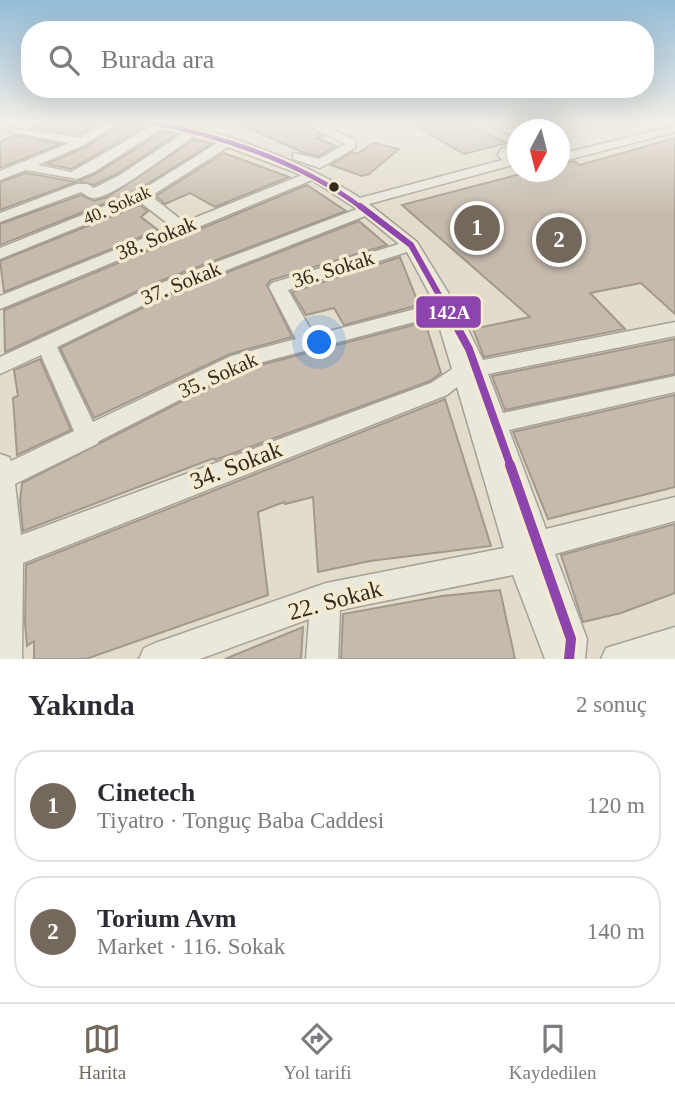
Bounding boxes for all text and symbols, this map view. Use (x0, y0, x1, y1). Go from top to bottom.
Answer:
search box (21, 21, 654, 98)
icon: search (45, 41, 83, 79)
text: Burada ara (101, 45, 214, 74)
north arrow (507, 119, 570, 182)
unlabelled marker (327, 180, 341, 194)
street label: 40. Sokak (80, 181, 154, 229)
pin: 1 (454, 202, 500, 254)
street label: 38. Sokak (113, 211, 200, 265)
pin: 2 (536, 214, 582, 266)
street label: 36. Sokak (289, 245, 377, 293)
street label: 37. Sokak (138, 256, 225, 310)
line badge: 142A (415, 295, 482, 329)
text: 142A (428, 302, 470, 323)
your location (302, 325, 336, 359)
street label: 35. Sokak (175, 347, 262, 403)
street label: 34. Sokak (187, 436, 285, 494)
street label: 22. Sokak (285, 575, 385, 625)
text: Yakında (28, 688, 135, 721)
text: 2 sonuç (576, 692, 647, 717)
text: Cinetech (97, 778, 195, 807)
text: 1 (47, 793, 59, 818)
text: 120 m (587, 793, 645, 818)
text: Tiyatro · Tonguç Baba Caddesi (97, 808, 384, 833)
text: Torium Avm (97, 904, 236, 933)
text: 2 (47, 919, 59, 944)
text: 140 m (587, 919, 645, 944)
text: Market · 116. Sokak (97, 934, 285, 959)
tab: Harita (79, 1020, 126, 1084)
tab: Yol tarifi (283, 1020, 352, 1084)
tab: Kaydedilen (509, 1020, 596, 1084)

